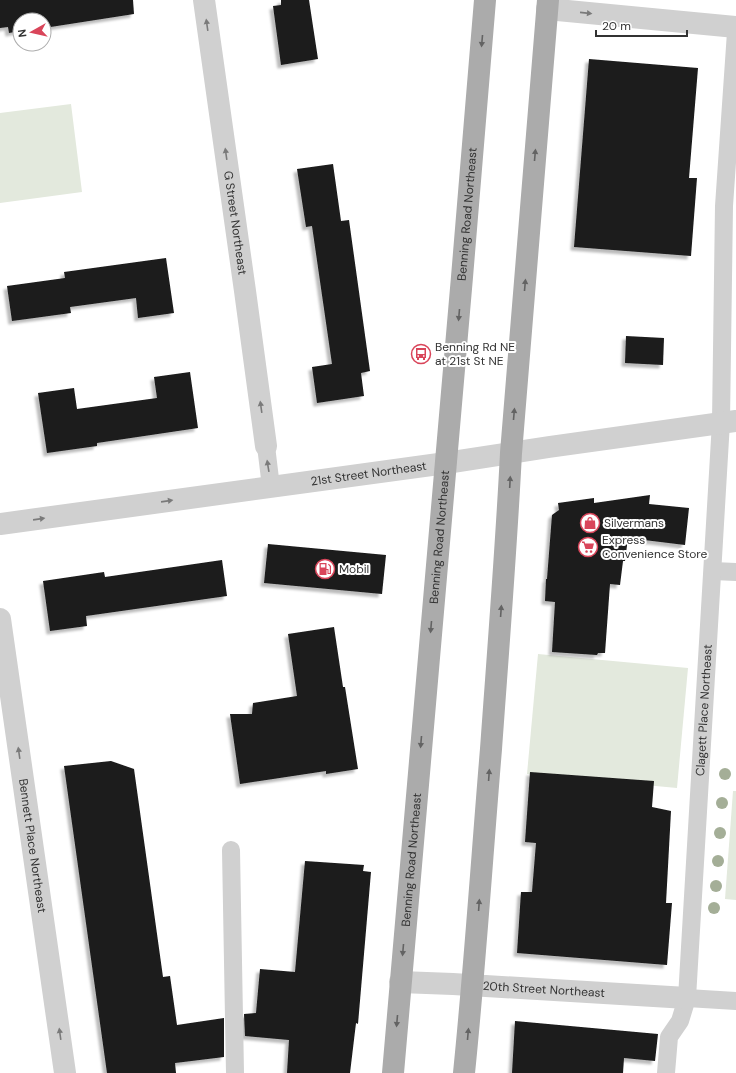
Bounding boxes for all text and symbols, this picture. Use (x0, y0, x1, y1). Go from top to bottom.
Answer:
one-way arrow (580, 10, 592, 16)
north arrow (12, 12, 52, 52)
scale bar (596, 12, 687, 38)
text: 20 m (602, 18, 631, 34)
one-way arrow (204, 19, 210, 31)
text: N (15, 28, 30, 38)
one-way arrow (478, 35, 485, 47)
street label: Benning Road Northeast (454, 146, 481, 282)
one-way arrow (223, 148, 229, 160)
one-way arrow (532, 149, 539, 161)
street label: G Street Northeast (220, 170, 251, 276)
one-way arrow (521, 279, 528, 291)
one-way arrow (456, 309, 462, 321)
place label: Benning Rd NE at 21st St NE (435, 339, 515, 369)
bus stop icon: Benning Rd NE at 21st St NE (410, 343, 432, 365)
one-way arrow (257, 401, 264, 413)
one-way arrow (511, 408, 518, 420)
street label: 21st Street Northeast (310, 458, 428, 489)
one-way arrow (265, 460, 271, 473)
street label: Benning Road Northeast (426, 469, 453, 604)
one-way arrow (506, 476, 513, 488)
one-way arrow (161, 498, 173, 504)
shop icon: Silvermans (579, 512, 601, 534)
place label: Silvermans (604, 515, 664, 531)
one-way arrow (33, 516, 45, 522)
place label: Express Convenience Store (602, 532, 707, 562)
supermarket icon: Express Convenience Store (577, 536, 599, 558)
fuel station icon: Mobil (314, 558, 336, 580)
place label: Mobil (339, 561, 369, 577)
one-way arrow (497, 605, 504, 618)
one-way arrow (428, 621, 435, 634)
street label: Clagett Place Northeast (692, 643, 716, 776)
one-way arrow (418, 736, 425, 748)
one-way arrow (16, 747, 22, 759)
one-way arrow (485, 769, 492, 781)
street label: Bennett Place Northeast (15, 777, 50, 914)
street label: Benning Road Northeast (398, 792, 425, 927)
one-way arrow (475, 899, 482, 911)
one-way arrow (400, 944, 407, 956)
street label: 20th Street Northeast (482, 978, 606, 1001)
one-way arrow (394, 1015, 401, 1027)
one-way arrow (57, 1028, 63, 1040)
one-way arrow (465, 1028, 471, 1040)

